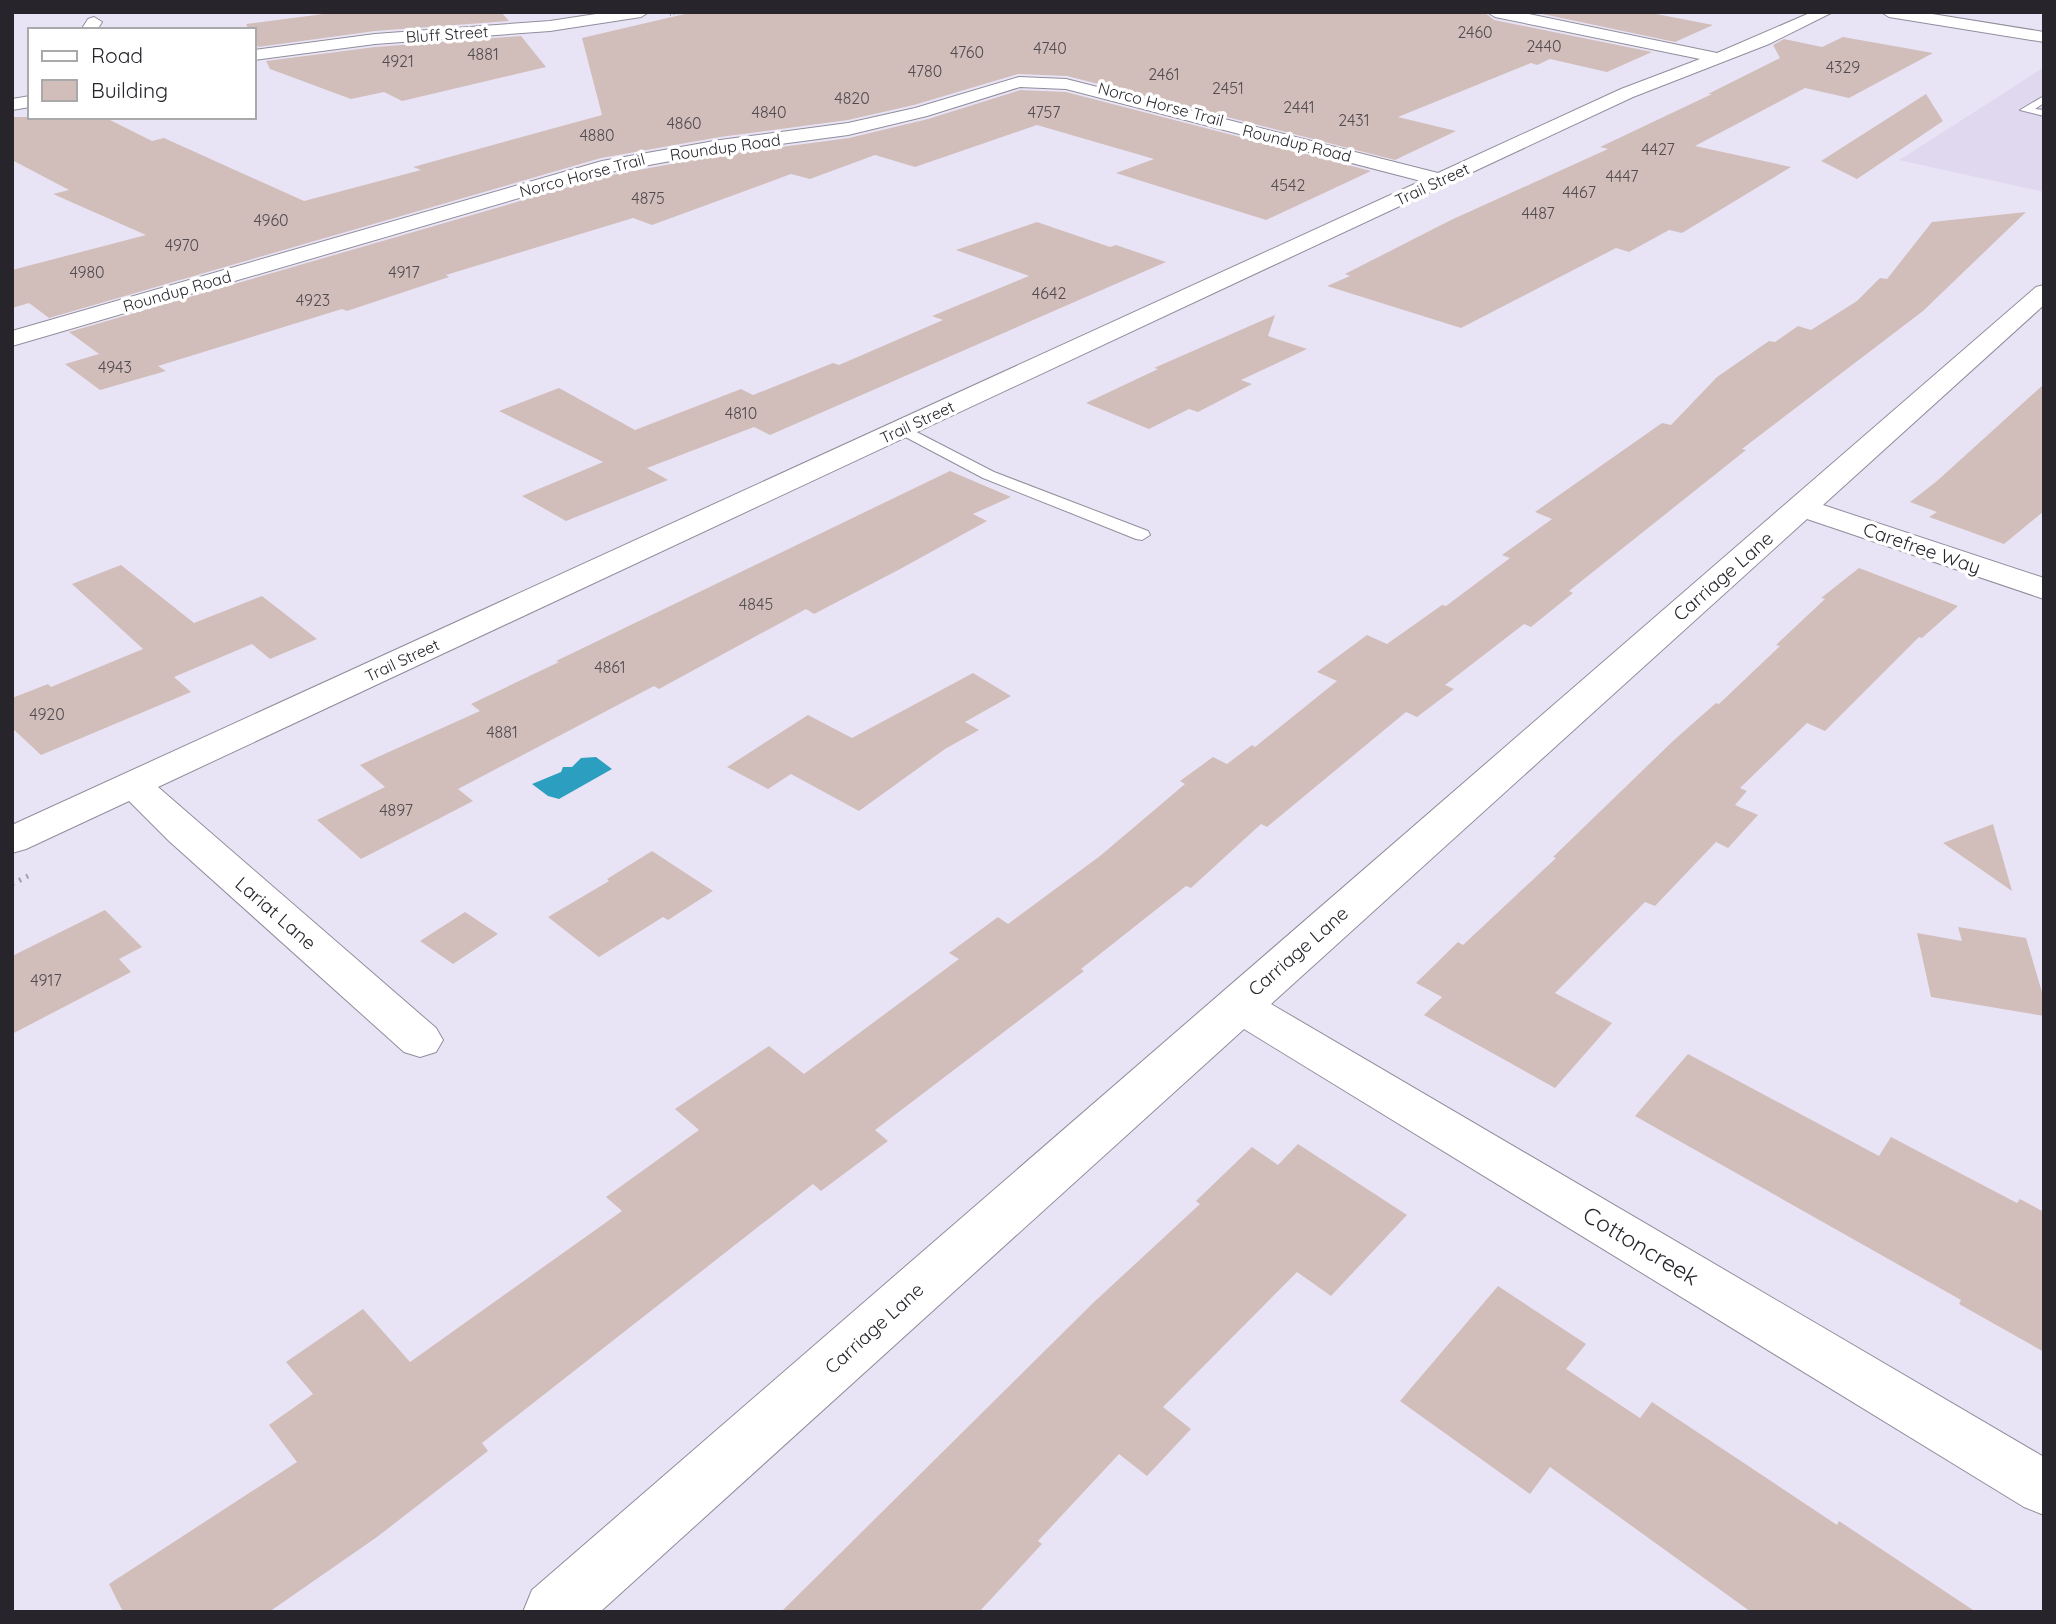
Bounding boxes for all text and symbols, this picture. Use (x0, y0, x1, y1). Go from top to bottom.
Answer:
street label: Bluff Street (405, 21, 489, 47)
house number: 2460 (1457, 22, 1493, 42)
legend (28, 28, 256, 119)
house number: 2440 (1526, 36, 1562, 56)
house number: 4740 (1033, 38, 1067, 58)
text: Road (91, 42, 143, 68)
house number: 4760 (950, 42, 984, 62)
house number: 4881 (467, 44, 499, 64)
house number: 4921 (382, 51, 414, 71)
house number: 4329 (1826, 57, 1860, 77)
house number: 4780 (908, 61, 942, 81)
house number: 2461 (1148, 64, 1180, 84)
text: Building (91, 77, 168, 103)
street label: Norco Horse Trail (1096, 78, 1226, 130)
house number: 2451 (1212, 78, 1244, 98)
house number: 4820 (834, 88, 870, 108)
house number: 2441 (1283, 97, 1315, 117)
house number: 4840 (751, 102, 787, 122)
house number: 4757 (1027, 102, 1061, 122)
house number: 2431 (1338, 110, 1370, 130)
house number: 4860 (666, 113, 702, 133)
street label: Roundup Road (1240, 120, 1354, 166)
house number: 4880 (579, 125, 615, 145)
street label: Roundup Road (668, 129, 782, 165)
house number: 4427 (1641, 139, 1675, 159)
street label: Norco Horse Trail (517, 149, 647, 201)
street label: Trail Street (1392, 158, 1472, 210)
house number: 4447 (1605, 166, 1639, 186)
house number: 4542 (1271, 175, 1305, 195)
house number: 4467 (1562, 182, 1596, 202)
house number: 4875 (631, 188, 665, 208)
house number: 4487 (1521, 203, 1555, 223)
house number: 4960 (253, 210, 289, 230)
house number: 4970 (165, 235, 199, 255)
house number: 4980 (69, 262, 105, 282)
house number: 4917 (388, 262, 420, 282)
street label: Roundup Road (121, 266, 233, 316)
house number: 4642 (1032, 283, 1066, 303)
house number: 4923 (296, 290, 330, 310)
house number: 4943 (98, 357, 132, 377)
street label: Trail Street (877, 396, 957, 448)
house number: 4810 (725, 403, 757, 423)
street label: Carefree Way (1860, 517, 1984, 579)
street label: Carriage Lane (1668, 526, 1778, 626)
house number: 4845 (739, 594, 773, 614)
street label: Trail Street (362, 634, 442, 686)
house number: 4861 (594, 657, 626, 677)
house number: 4920 (29, 704, 65, 724)
house number: 4881 (486, 722, 518, 742)
house number: 4897 (379, 800, 413, 820)
street label: Lariat Lane (231, 871, 321, 955)
street label: Carriage Lane (1243, 901, 1353, 1001)
house number: 4917 (30, 970, 62, 990)
street label: Cottoncreek (1578, 1200, 1705, 1292)
street label: Carriage Lane (820, 1277, 928, 1379)

